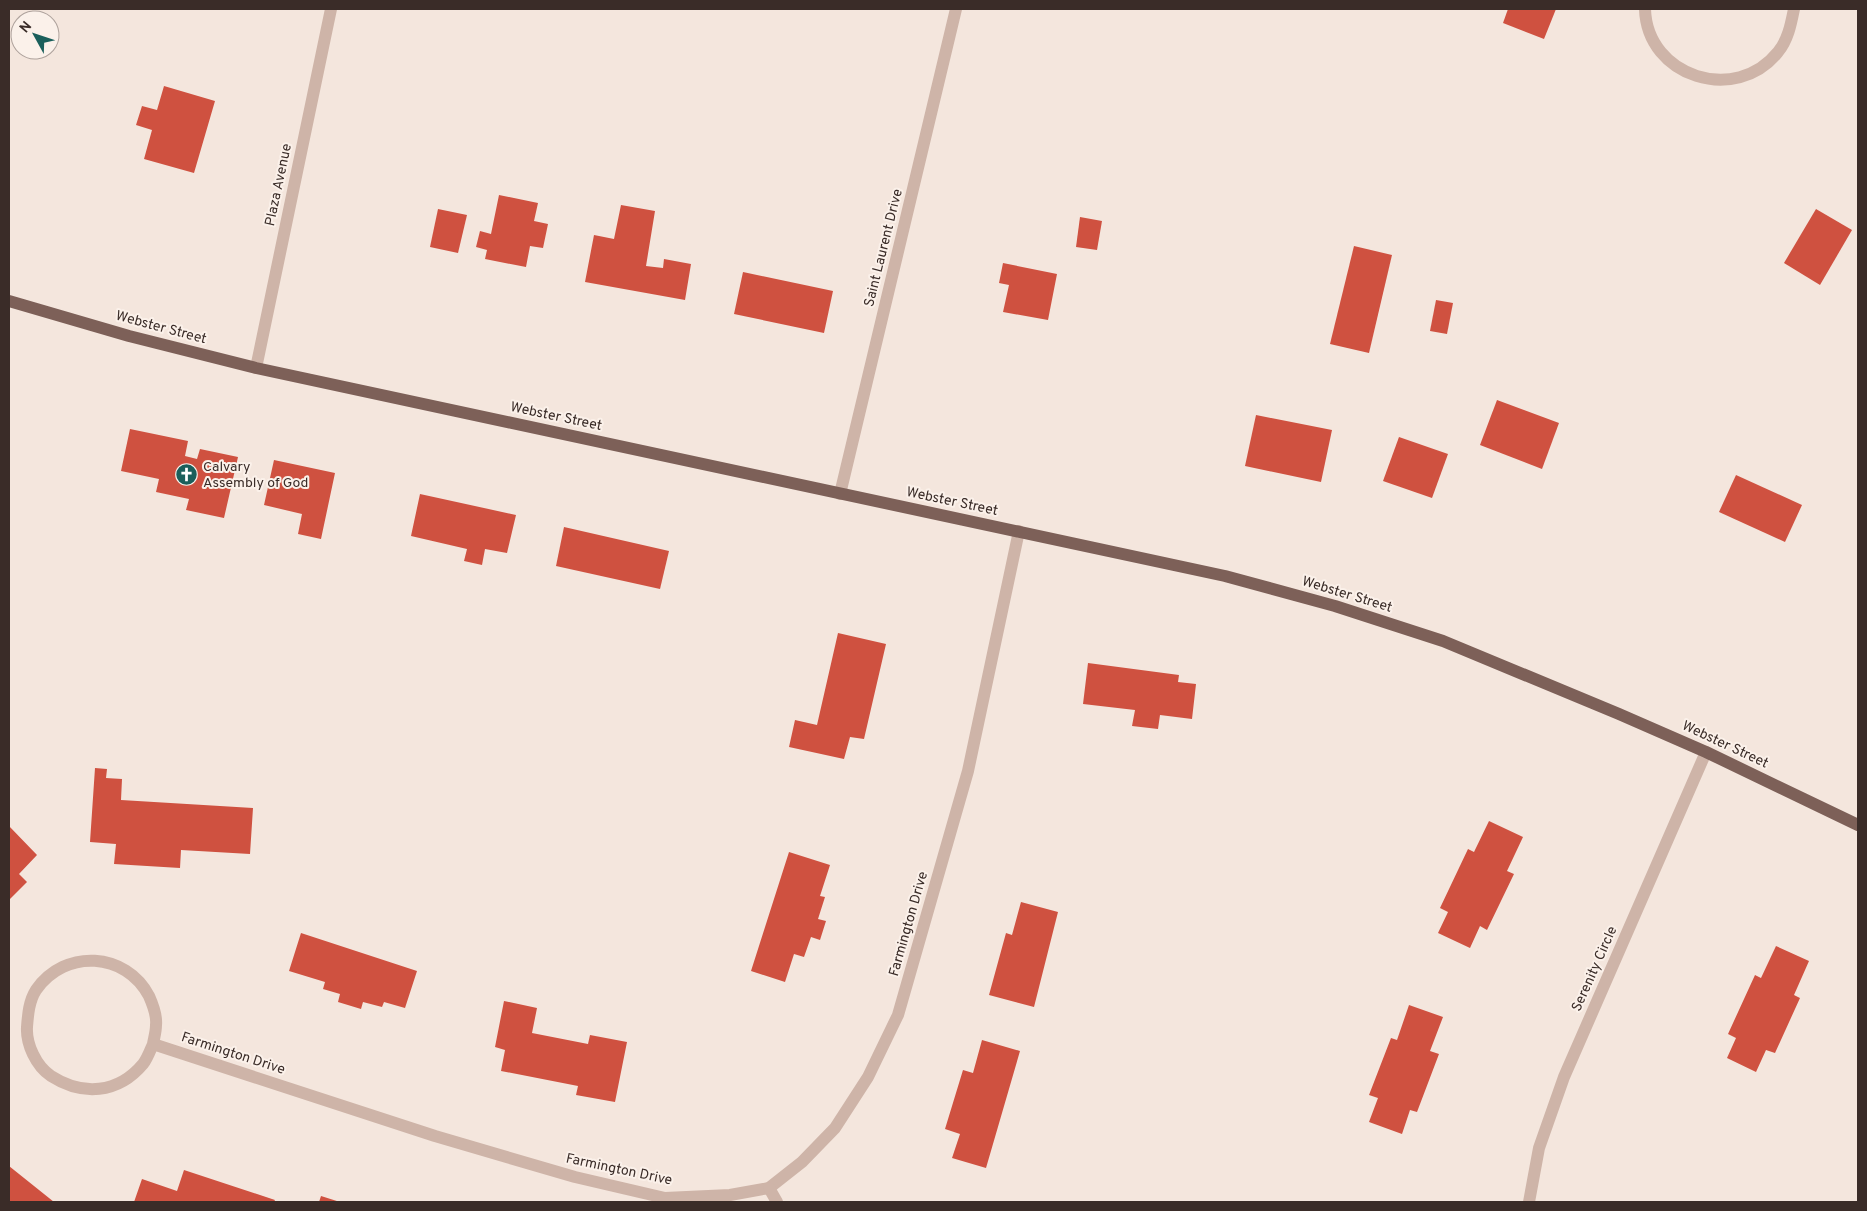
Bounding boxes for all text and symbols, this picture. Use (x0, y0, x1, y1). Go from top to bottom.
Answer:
north arrow (10, 10, 60, 60)
text: N (16, 18, 36, 37)
street label: Plaza Avenue (262, 142, 296, 228)
street label: Saint Laurent Drive (861, 187, 907, 309)
street label: Webster Street (114, 308, 208, 348)
street label: Webster Street (509, 399, 603, 435)
place label: Calvary Assembly of God (203, 459, 308, 492)
church icon: Calvary Assembly of God (175, 463, 199, 487)
street label: Webster Street (905, 484, 999, 520)
street label: Webster Street (1300, 573, 1394, 617)
street label: Webster Street (1679, 718, 1771, 772)
street label: Farmington Drive (886, 870, 932, 978)
street label: Serenity Circle (1569, 924, 1621, 1014)
street label: Farmington Drive (179, 1029, 287, 1079)
street label: Farmington Drive (564, 1150, 674, 1190)

